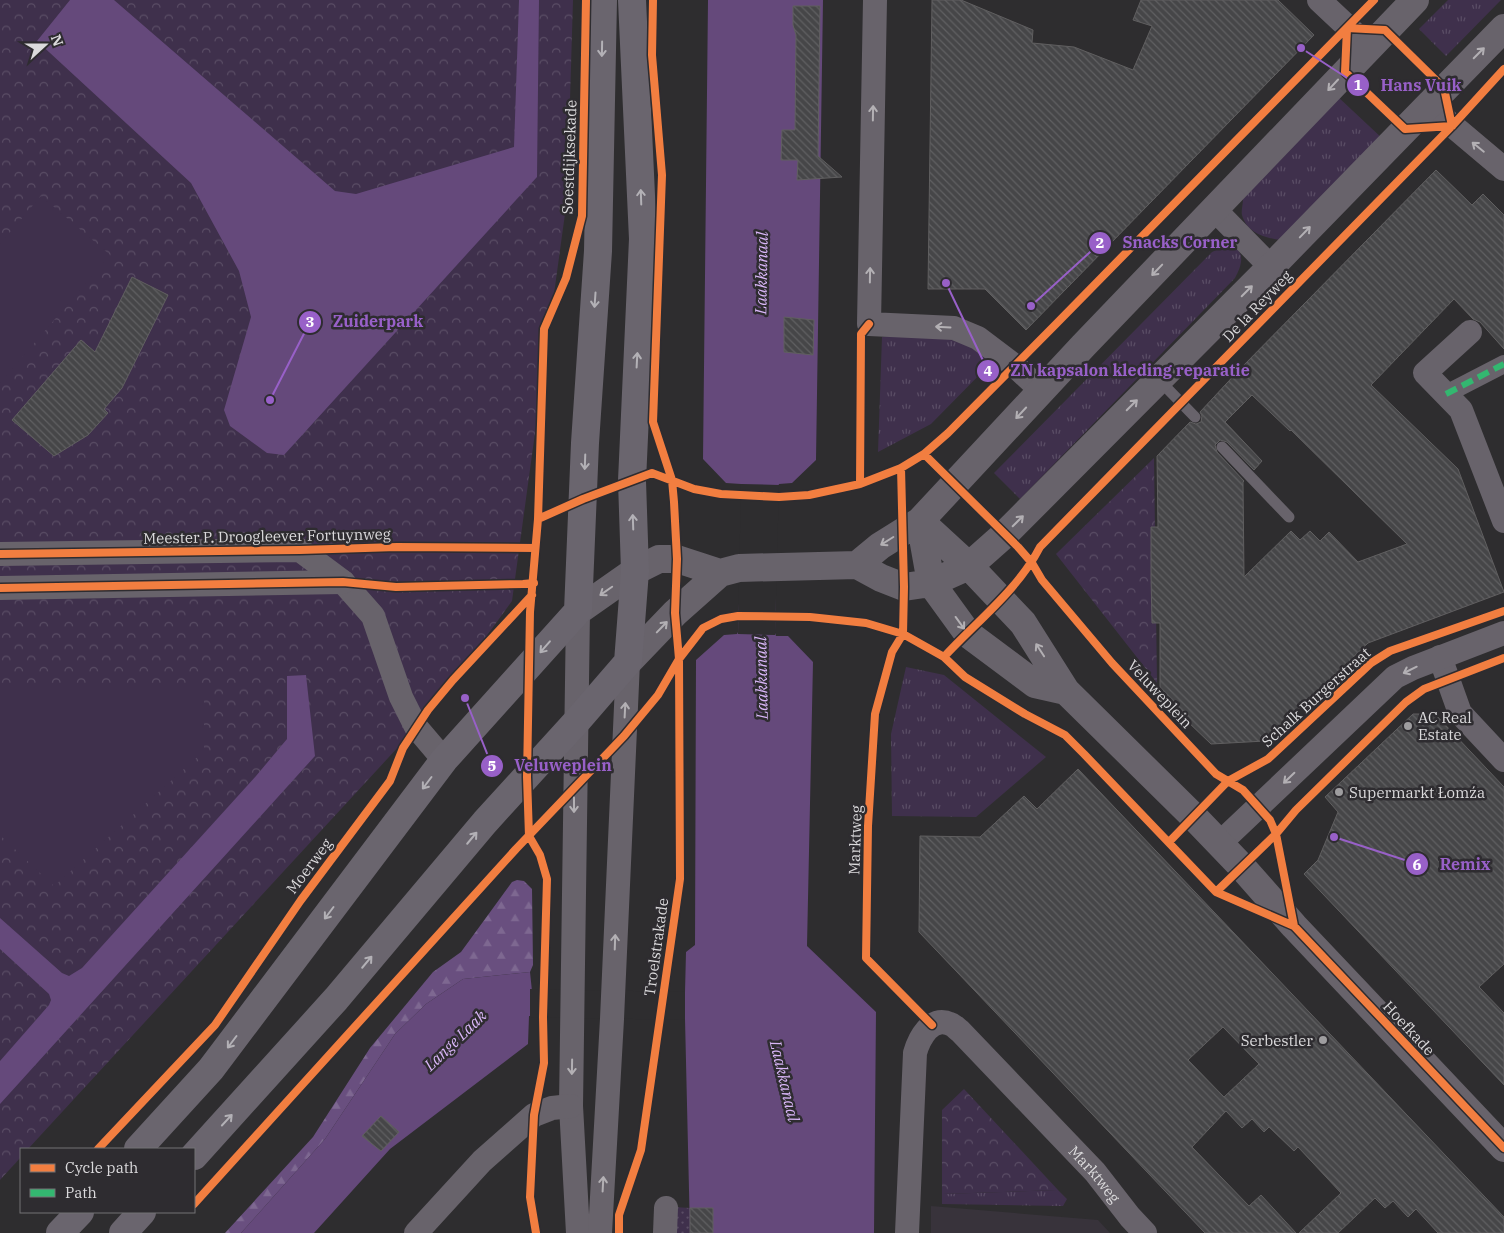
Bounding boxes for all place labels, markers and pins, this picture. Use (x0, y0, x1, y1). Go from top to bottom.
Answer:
callout: Hans Vuik (1345, 69, 1471, 100)
callout: Snacks Corner (1088, 227, 1248, 258)
callout: Zuiderpark (298, 306, 433, 337)
callout: ZN kapsalon kleding reparatie (975, 355, 1259, 386)
place label: AC Real Estate (1418, 708, 1472, 744)
marker: AC Real Estate (1402, 720, 1414, 732)
callout: Veluweplein (480, 750, 622, 781)
place label: Supermarkt Łomźa (1349, 783, 1485, 802)
marker: Supermarkt Łomźa (1333, 786, 1345, 798)
callout: Remix (1404, 849, 1500, 880)
place label: Serbestler (1241, 1031, 1313, 1050)
marker: Serbestler (1317, 1034, 1329, 1046)

